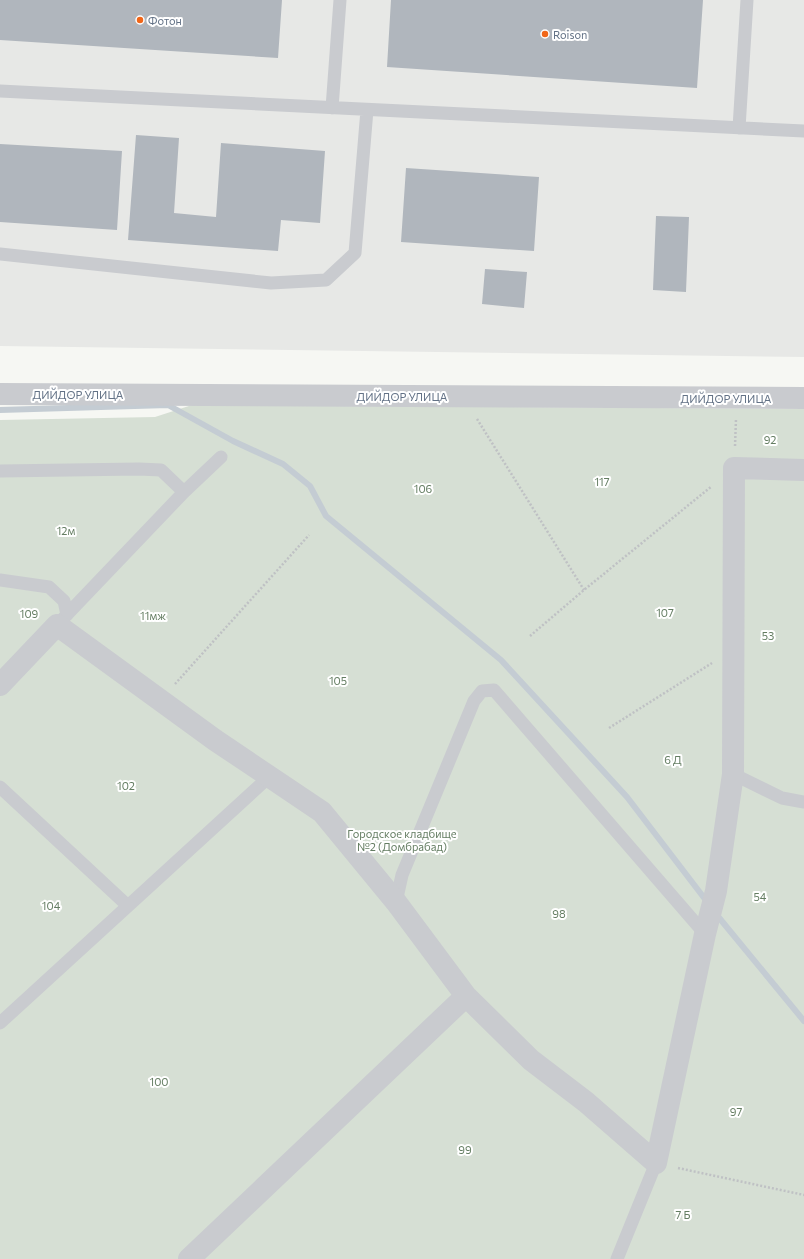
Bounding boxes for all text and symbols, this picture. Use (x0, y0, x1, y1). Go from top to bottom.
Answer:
place label: Фотон (148, 14, 182, 27)
marker: Фотон (135, 15, 145, 25)
place label: Roison (553, 28, 587, 41)
marker: Roison (540, 29, 550, 39)
street label: ДИЙДОР УЛИЦА (33, 387, 124, 401)
street label: ДИЙДОР УЛИЦА (357, 389, 448, 403)
street label: ДИЙДОР УЛИЦА (681, 391, 772, 405)
park label: 92 (764, 433, 776, 446)
park label: 117 (594, 475, 610, 488)
park label: 106 (414, 482, 433, 495)
park label: 12м (57, 524, 75, 537)
park label: 107 (656, 606, 674, 619)
park label: 109 (20, 607, 39, 620)
park label: 11мж (140, 609, 166, 622)
park label: 53 (762, 629, 774, 642)
park label: 105 (329, 674, 347, 687)
park label: 6 Д (664, 753, 682, 766)
park label: 102 (117, 779, 135, 792)
park label: Городское кладбище №2 (Домбрабад) (347, 827, 457, 853)
park label: 54 (754, 890, 767, 903)
park label: 104 (42, 899, 61, 912)
park label: 98 (552, 907, 566, 920)
park label: 100 (149, 1075, 169, 1088)
park label: 97 (730, 1105, 742, 1118)
park label: 99 (458, 1143, 472, 1156)
park label: 7 Б (676, 1208, 691, 1221)

